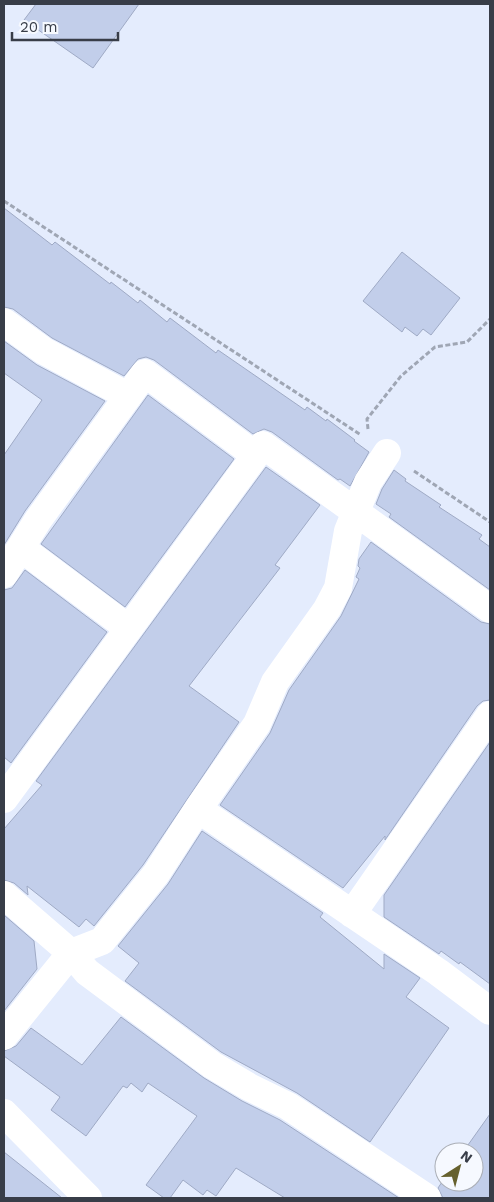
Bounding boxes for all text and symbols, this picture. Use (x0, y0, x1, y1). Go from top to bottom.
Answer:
scale bar (12, 10, 119, 42)
text: 20 m (20, 18, 58, 36)
north arrow (434, 1142, 484, 1192)
text: N (458, 1147, 476, 1166)

